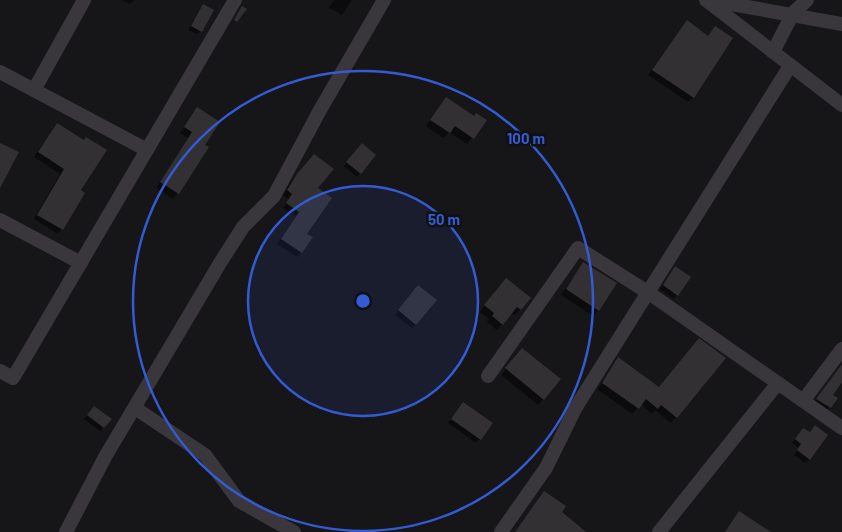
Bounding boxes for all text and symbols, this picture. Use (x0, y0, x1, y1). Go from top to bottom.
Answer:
text: 100 m (507, 129, 545, 147)
text: 50 m (428, 210, 460, 228)
centre of rings (354, 292, 372, 310)

